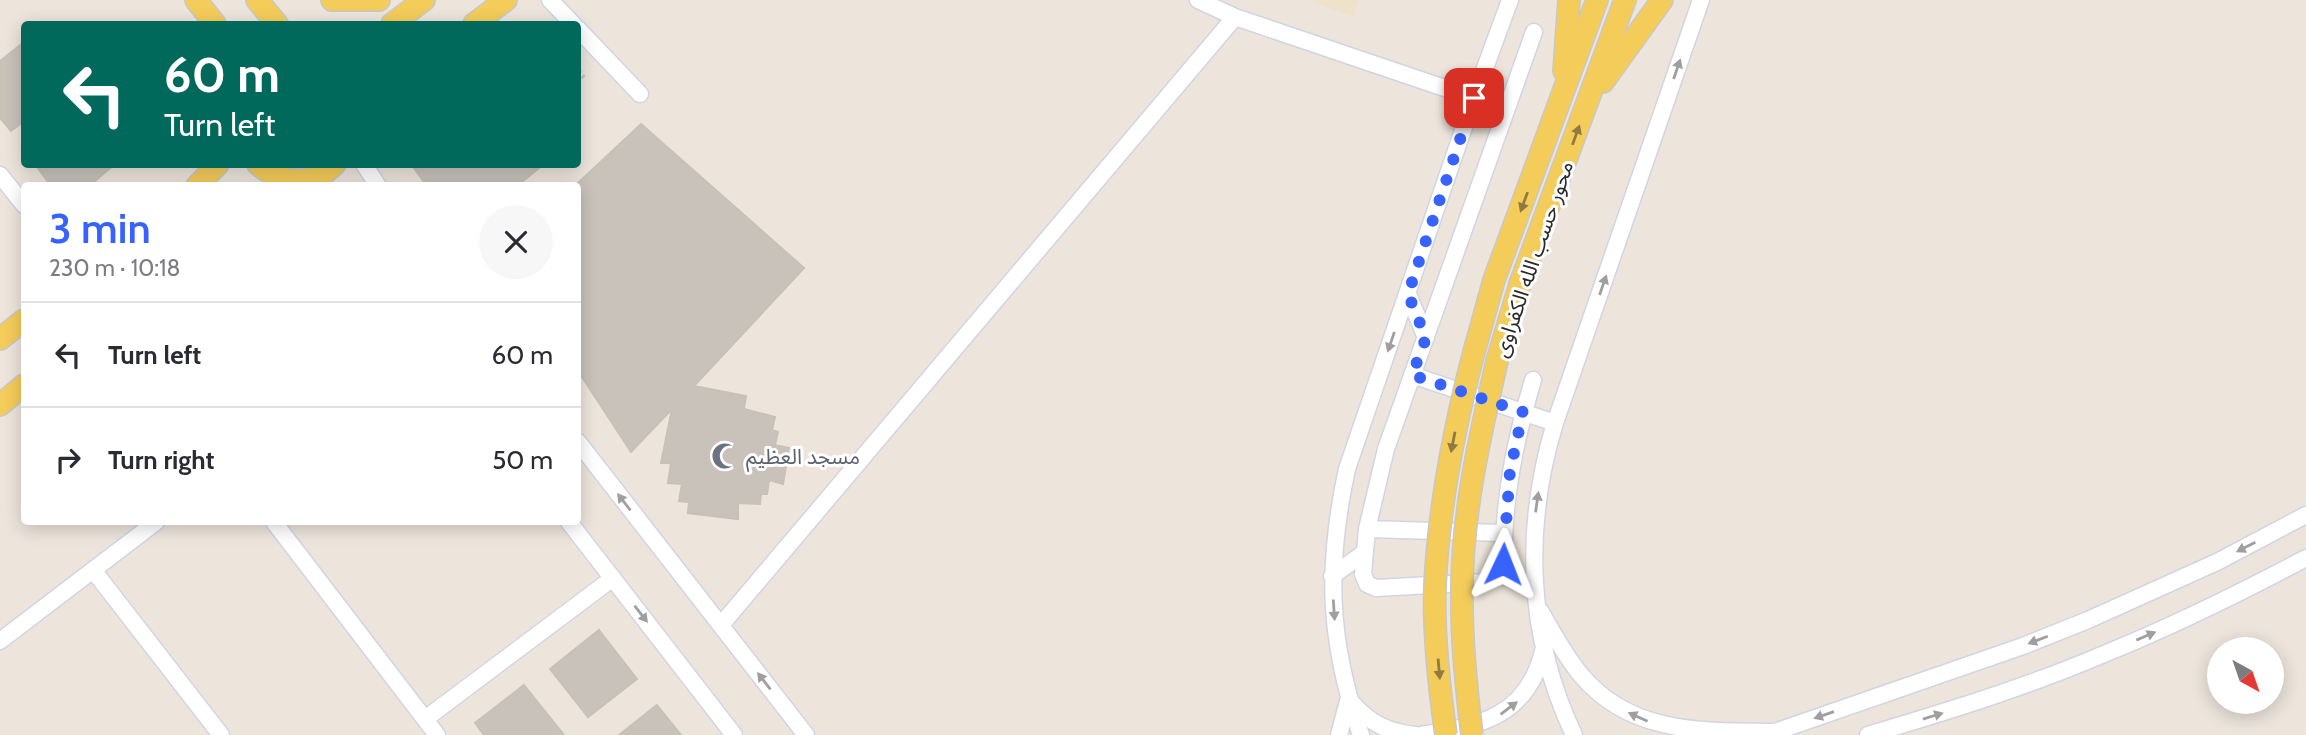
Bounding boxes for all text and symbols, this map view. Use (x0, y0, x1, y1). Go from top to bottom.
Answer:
text: 60 m (164, 45, 280, 104)
icon: left (49, 49, 140, 140)
one-way arrow (1672, 59, 1683, 80)
pin (1444, 68, 1504, 128)
icon: arrive (1455, 79, 1493, 117)
text: Turn left (164, 105, 275, 144)
one-way arrow (1570, 124, 1581, 145)
street label: محور حسب الله الكفراوى (1488, 158, 1578, 360)
one-way arrow (1518, 192, 1529, 213)
text: 3 min (49, 202, 151, 254)
button: close (479, 205, 553, 279)
text: 230 m · 10:18 (49, 254, 181, 282)
one-way arrow (1598, 274, 1609, 295)
one-way arrow (1385, 332, 1396, 353)
icon: left (49, 336, 87, 374)
text: Turn left (108, 339, 201, 371)
text: 60 m (491, 339, 553, 371)
one-way arrow (1448, 431, 1459, 453)
icon: right (49, 441, 87, 479)
mosque icon: مسجد العظيم (710, 441, 740, 471)
text: Turn right (108, 444, 214, 476)
text: 50 m (492, 444, 553, 476)
place label: مسجد العظيم (746, 444, 860, 472)
one-way arrow (1532, 491, 1543, 513)
one-way arrow (617, 493, 632, 511)
position arrow (1466, 527, 1540, 601)
one-way arrow (2235, 540, 2255, 552)
one-way arrow (1328, 599, 1339, 621)
one-way arrow (633, 605, 648, 623)
one-way arrow (2136, 631, 2157, 642)
one-way arrow (2027, 634, 2048, 645)
north arrow (2207, 637, 2284, 714)
map controls (2207, 637, 2284, 714)
one-way arrow (1434, 658, 1445, 680)
one-way arrow (758, 672, 772, 690)
one-way arrow (1499, 701, 1518, 715)
one-way arrow (1813, 710, 1834, 721)
one-way arrow (1923, 710, 1944, 720)
one-way arrow (1627, 711, 1648, 722)

